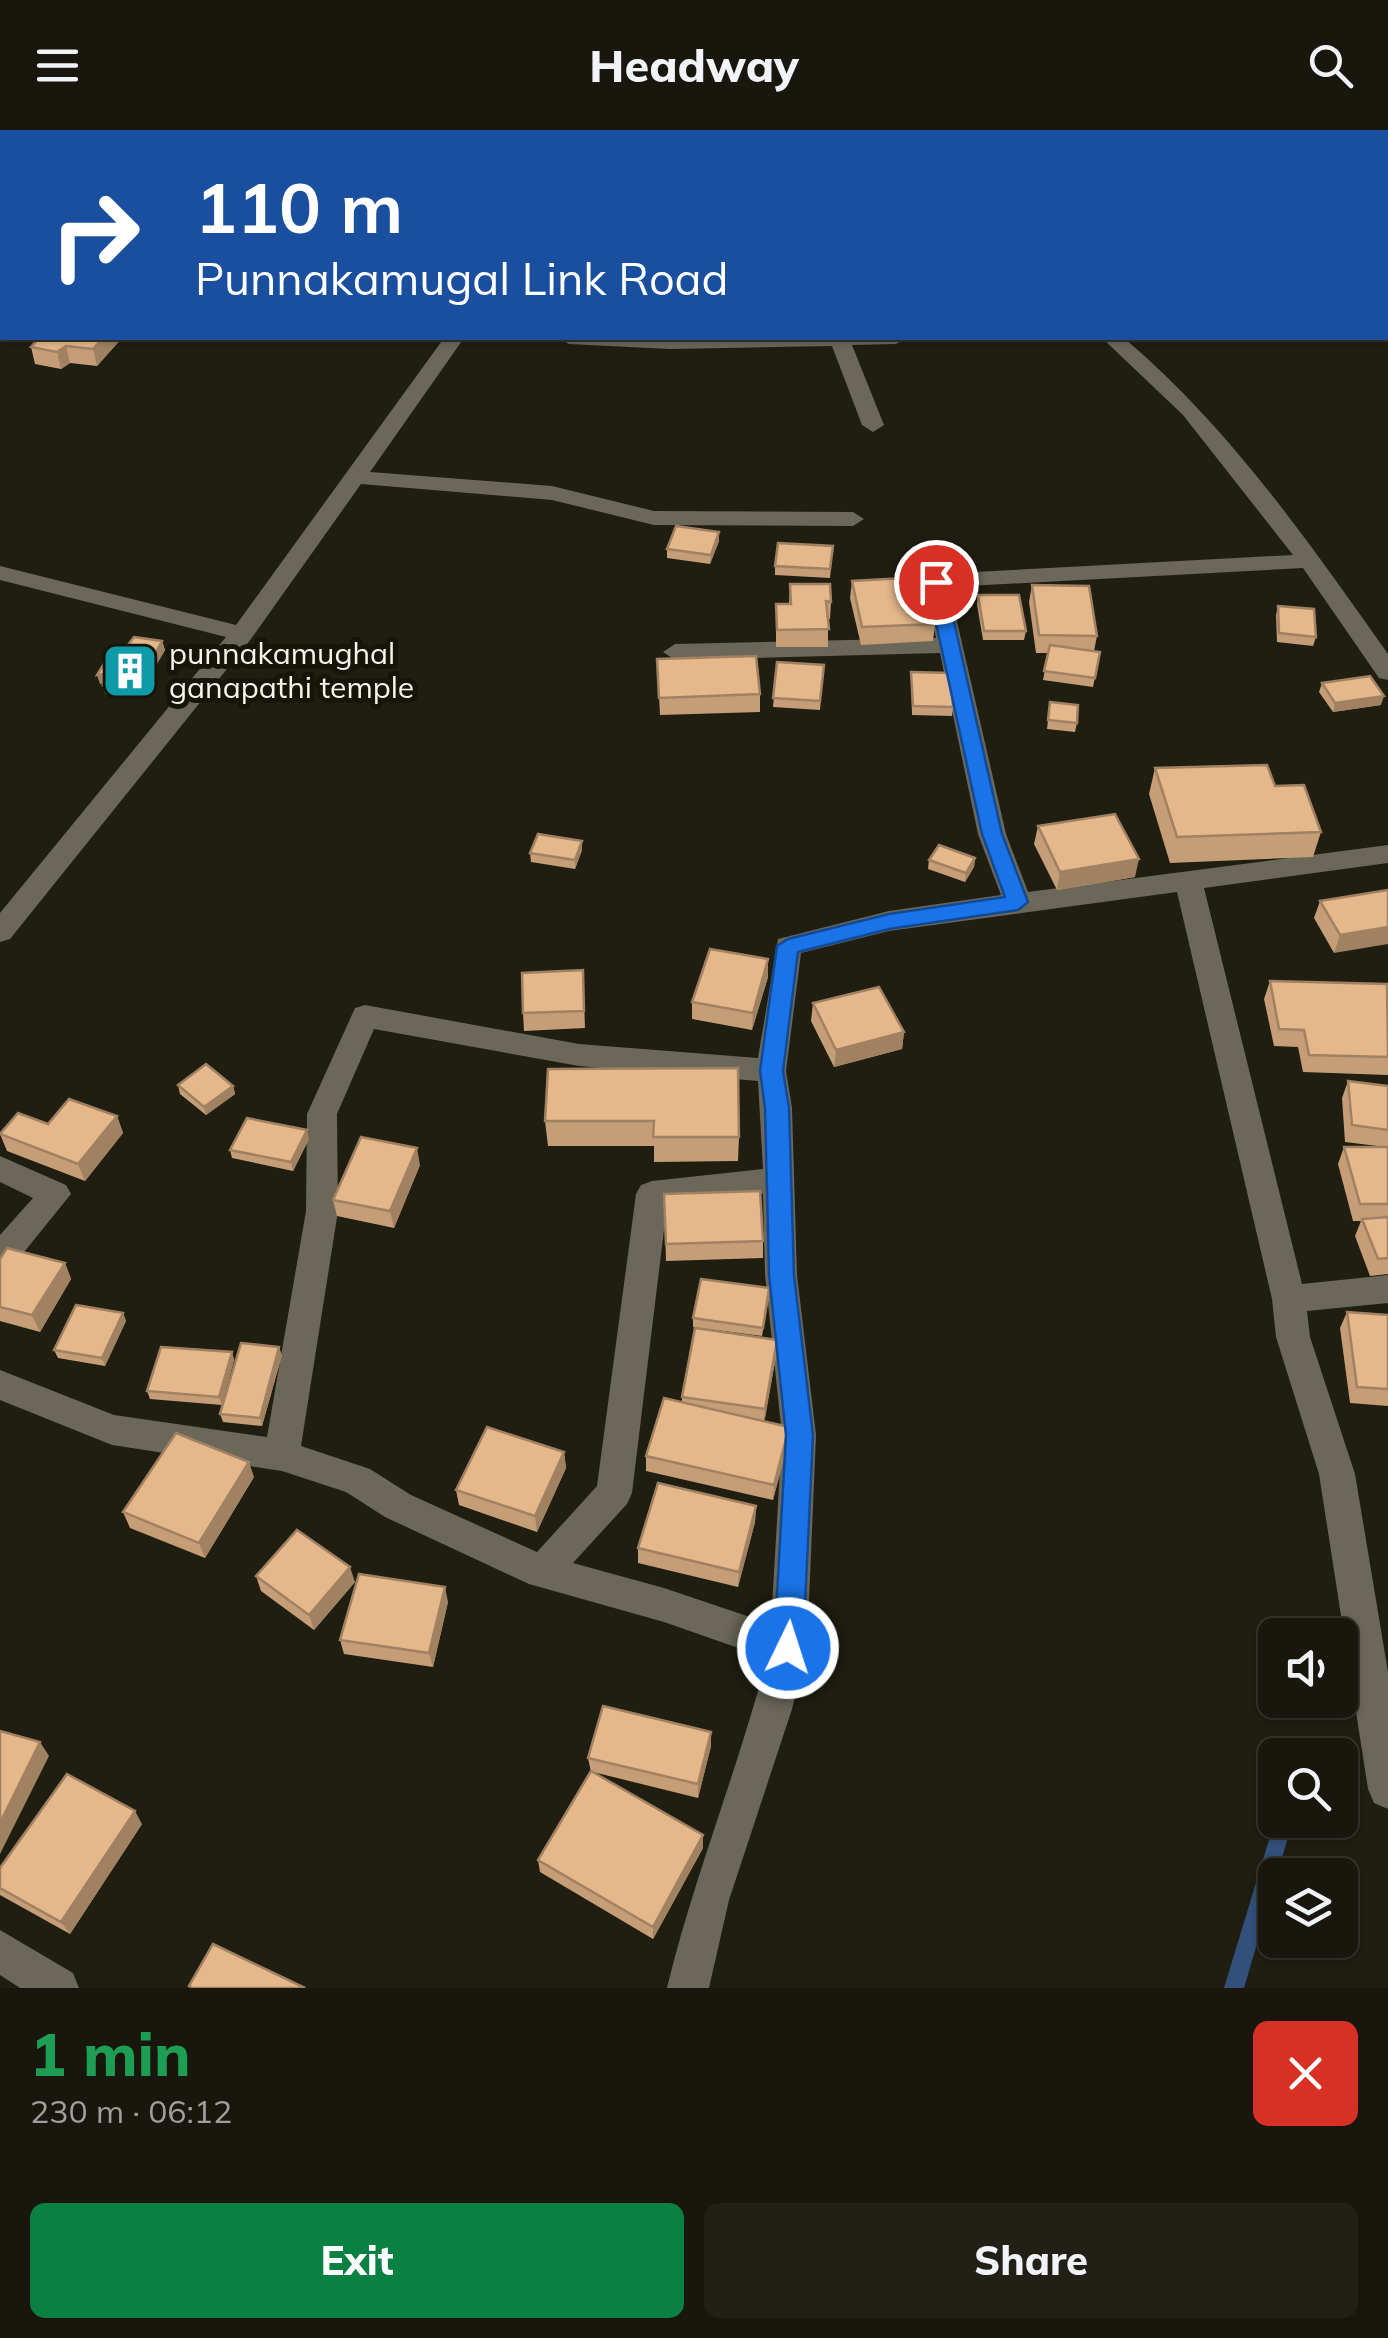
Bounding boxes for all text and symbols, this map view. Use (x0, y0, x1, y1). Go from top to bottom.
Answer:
text: Headway (589, 37, 799, 93)
icon: menu (30, 38, 85, 93)
icon: search (1303, 38, 1358, 93)
text: 110 m (195, 163, 403, 251)
icon: right (30, 170, 160, 300)
text: Punnakamugal Link Road (195, 250, 729, 306)
pin (894, 540, 979, 625)
icon: arrive (909, 555, 964, 610)
place label: punnakamughal ganapathi temple (169, 634, 414, 706)
building icon: punnakamughal ganapathi temple (100, 641, 160, 701)
position arrow (736, 1596, 840, 1700)
map controls (1258, 1618, 1358, 1958)
button: sound (1258, 1618, 1358, 1718)
button: search (1258, 1738, 1358, 1838)
button: layers (1258, 1858, 1358, 1958)
text: 1 min (30, 2016, 191, 2091)
button: close (1253, 2021, 1358, 2126)
text: 230 m · 06:12 (30, 2091, 232, 2131)
button: Exit (30, 2203, 684, 2318)
button: Share (704, 2203, 1358, 2318)

